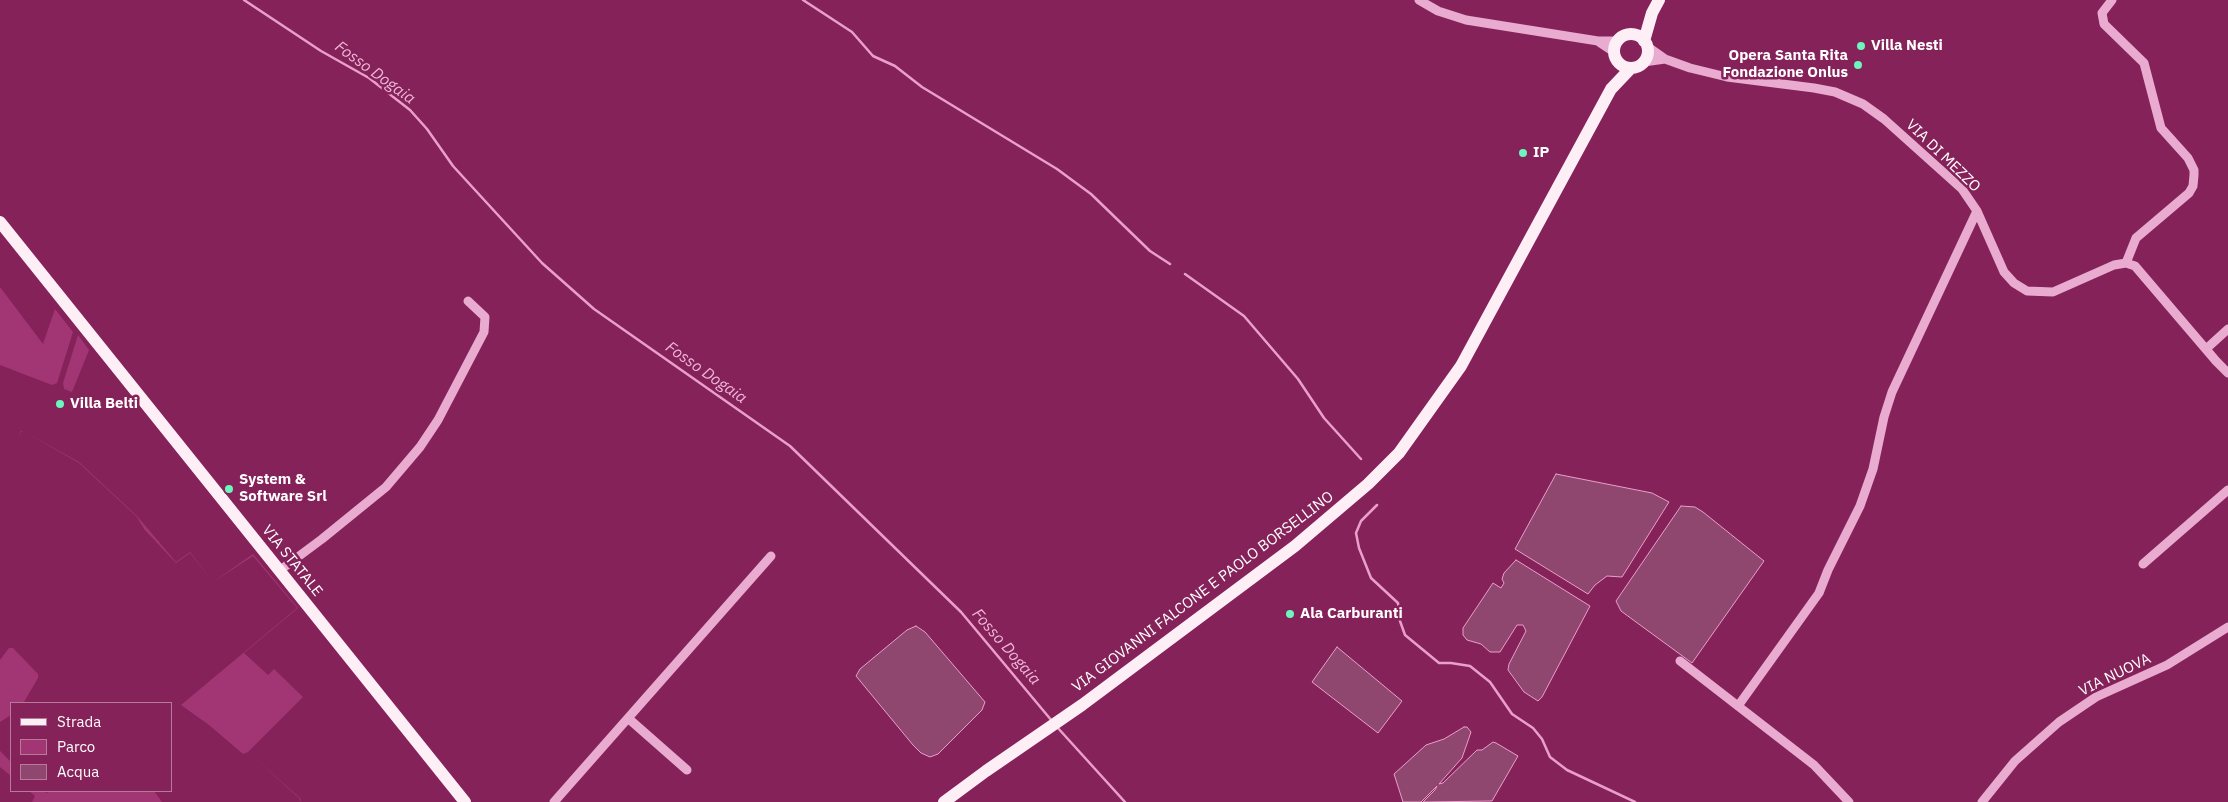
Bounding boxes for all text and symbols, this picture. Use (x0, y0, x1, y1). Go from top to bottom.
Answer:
water label: Fosso Dogaia (331, 37, 419, 109)
place label: Villa Nesti (1871, 37, 1943, 55)
marker: Villa Nesti (1855, 40, 1867, 52)
place label: Opera Santa Rita Fondazione Onlus (1723, 47, 1848, 82)
marker: Opera Santa Rita Fondazione Onlus (1852, 59, 1864, 71)
street label: VIA DI MEZZO (1902, 116, 1984, 196)
place label: IP (1533, 144, 1549, 162)
marker: IP (1517, 147, 1529, 159)
water label: Fosso Dogaia (662, 338, 750, 408)
place label: Villa Belti (70, 395, 138, 413)
marker: Villa Belti (54, 398, 66, 410)
place label: System & Software Srl (239, 471, 327, 506)
marker: System & Software Srl (223, 483, 235, 495)
street label: VIA GIOVANNI FALCONE E PAOLO BORSELLINO (1069, 488, 1337, 696)
street label: VIA STATALE (258, 522, 326, 600)
water label: Fosso Dogaia (968, 605, 1044, 689)
place label: Ala Carburanti (1300, 605, 1403, 623)
marker: Ala Carburanti (1284, 608, 1296, 620)
street label: VIA NUOVA (2076, 650, 2154, 700)
legend (10, 702, 172, 792)
text: Strada (57, 712, 101, 731)
text: Parco (57, 737, 95, 756)
text: Acqua (57, 762, 99, 781)

